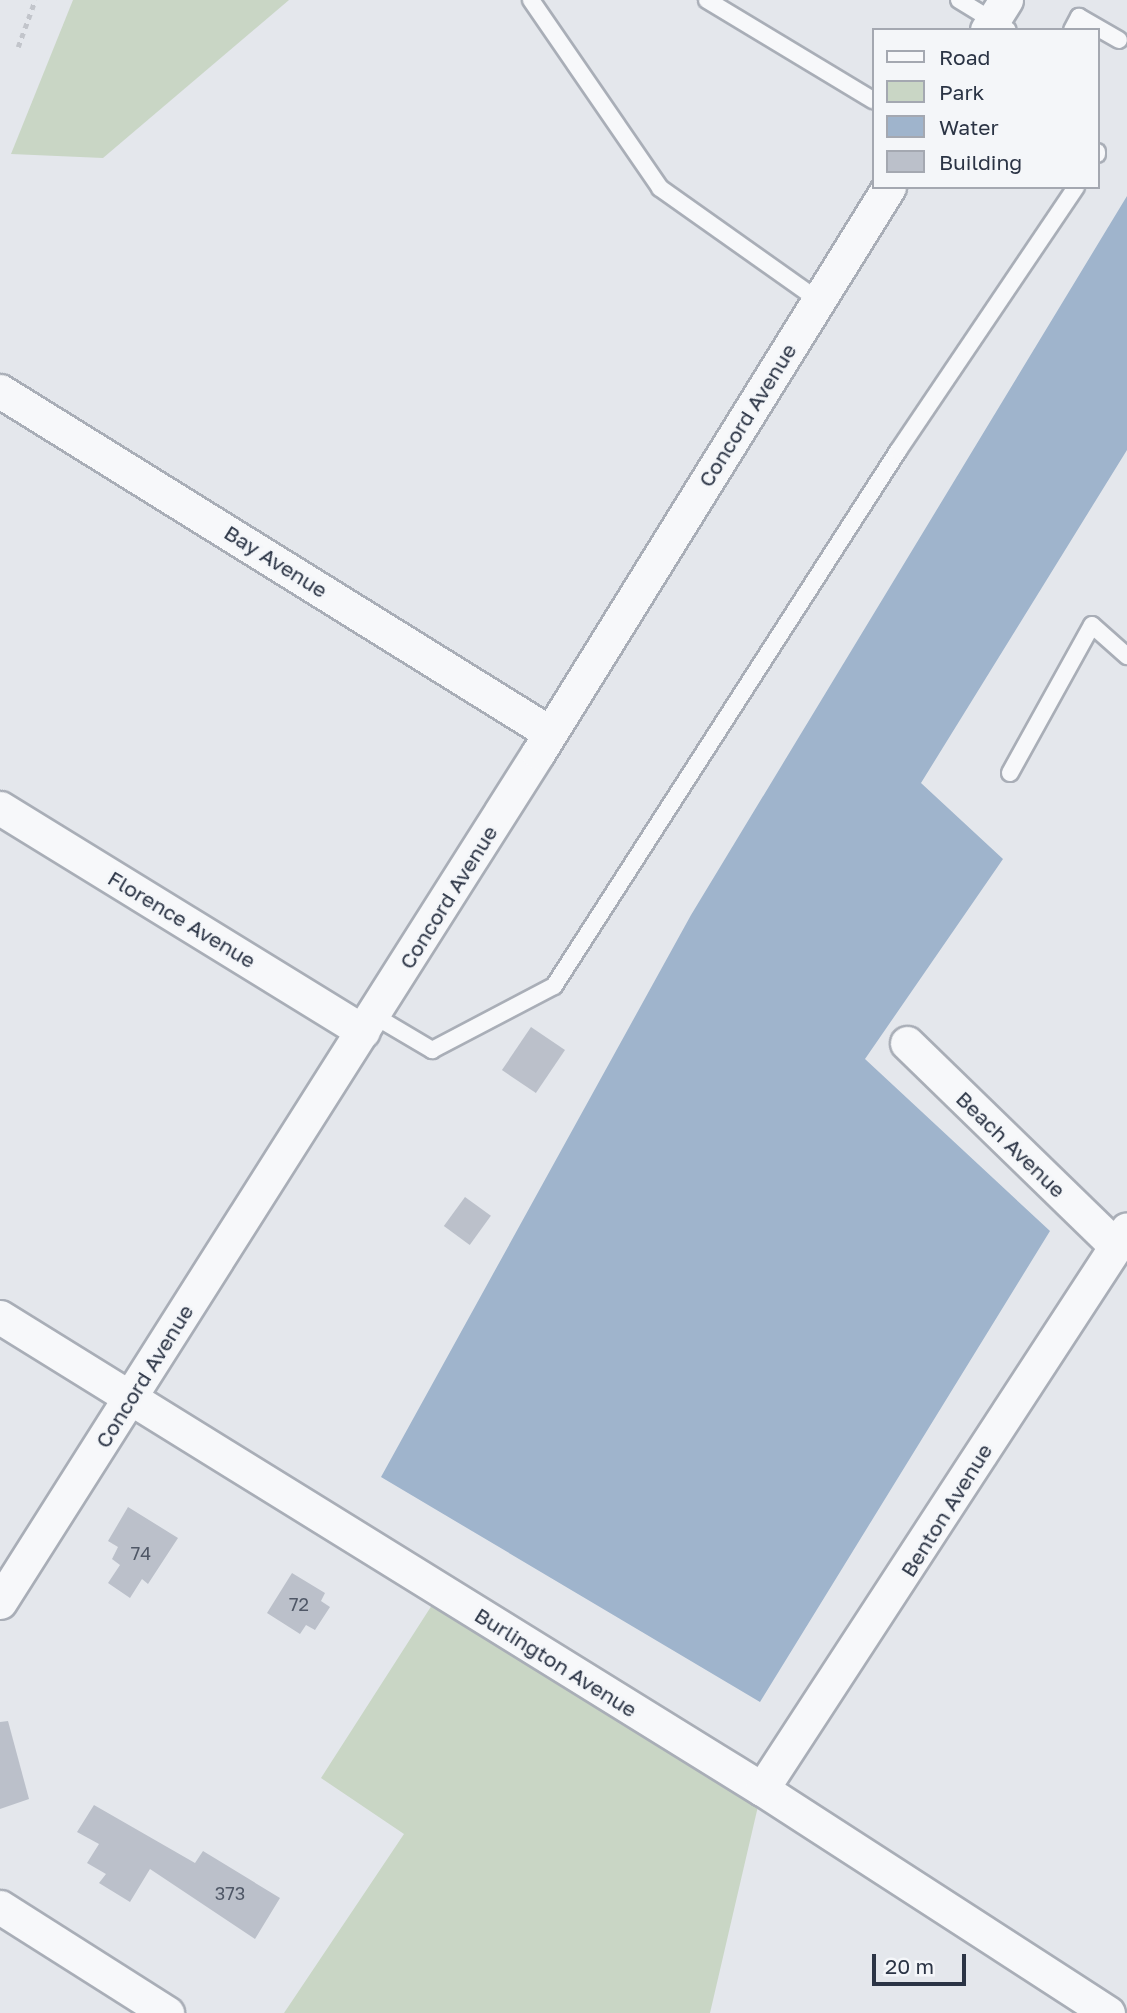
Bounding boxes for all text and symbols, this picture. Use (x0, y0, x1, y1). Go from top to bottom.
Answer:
legend (872, 28, 1099, 189)
text: Road (939, 44, 990, 70)
text: Park (939, 79, 984, 105)
text: Water (939, 114, 999, 140)
text: Building (939, 149, 1022, 175)
street label: Concord Avenue (693, 339, 801, 491)
street label: Bay Avenue (220, 519, 332, 603)
street label: Concord Avenue (394, 821, 502, 973)
street label: Florence Avenue (104, 865, 260, 973)
street label: Beach Avenue (951, 1086, 1071, 1202)
street label: Concord Avenue (90, 1300, 198, 1452)
street label: Benton Avenue (895, 1439, 997, 1581)
house number: 74 (131, 1542, 151, 1564)
house number: 72 (289, 1593, 309, 1615)
street label: Burlington Avenue (470, 1602, 642, 1722)
house number: 373 (215, 1882, 245, 1904)
scale bar (875, 1940, 970, 1984)
text: 20 m (885, 1953, 934, 1979)

